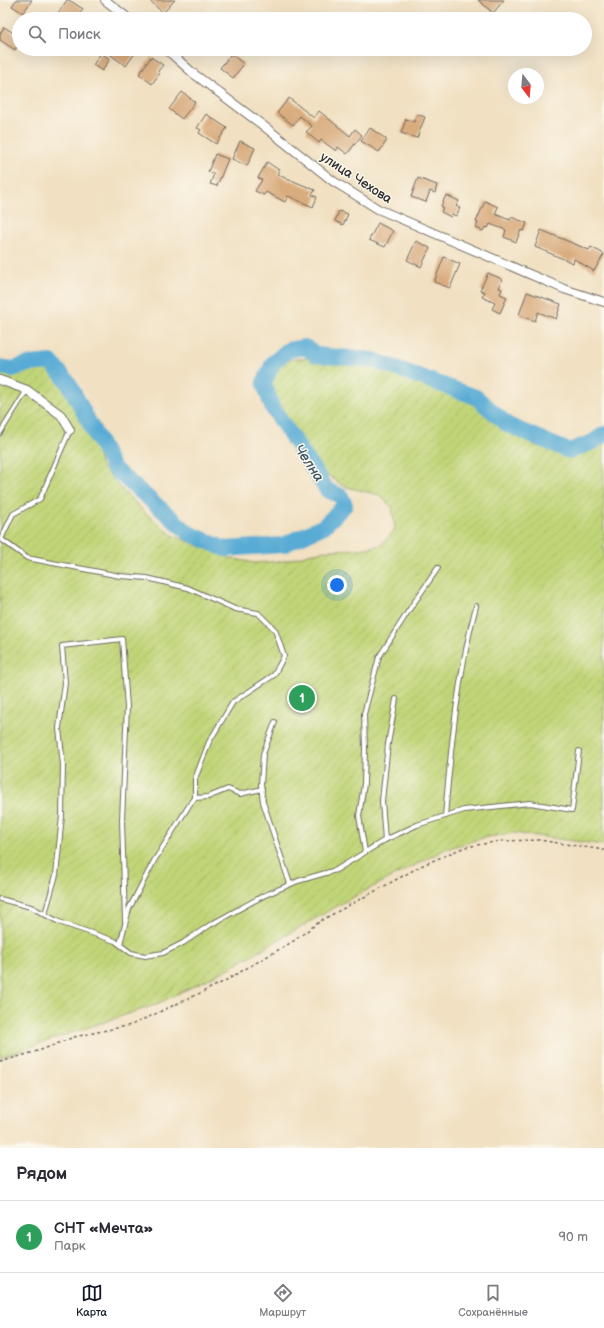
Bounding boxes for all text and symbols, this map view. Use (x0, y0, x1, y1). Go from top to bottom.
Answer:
search box (12, 12, 592, 56)
icon: search (26, 23, 48, 45)
text: Поиск (58, 25, 101, 44)
north arrow (508, 68, 544, 104)
street label: улица Чехова (317, 149, 395, 207)
water label: Челна (290, 441, 328, 485)
your location (327, 575, 347, 595)
pin: 1 (289, 683, 315, 713)
text: Рядом (16, 1164, 67, 1184)
text: СНТ «Мечта» (54, 1219, 153, 1238)
text: 1 (26, 1229, 32, 1245)
text: 90 m (559, 1229, 588, 1245)
text: Парк (54, 1238, 86, 1254)
tab: Карта (76, 1282, 107, 1319)
tab: Маршрут (259, 1282, 306, 1319)
tab: Сохранённые (458, 1282, 528, 1319)

